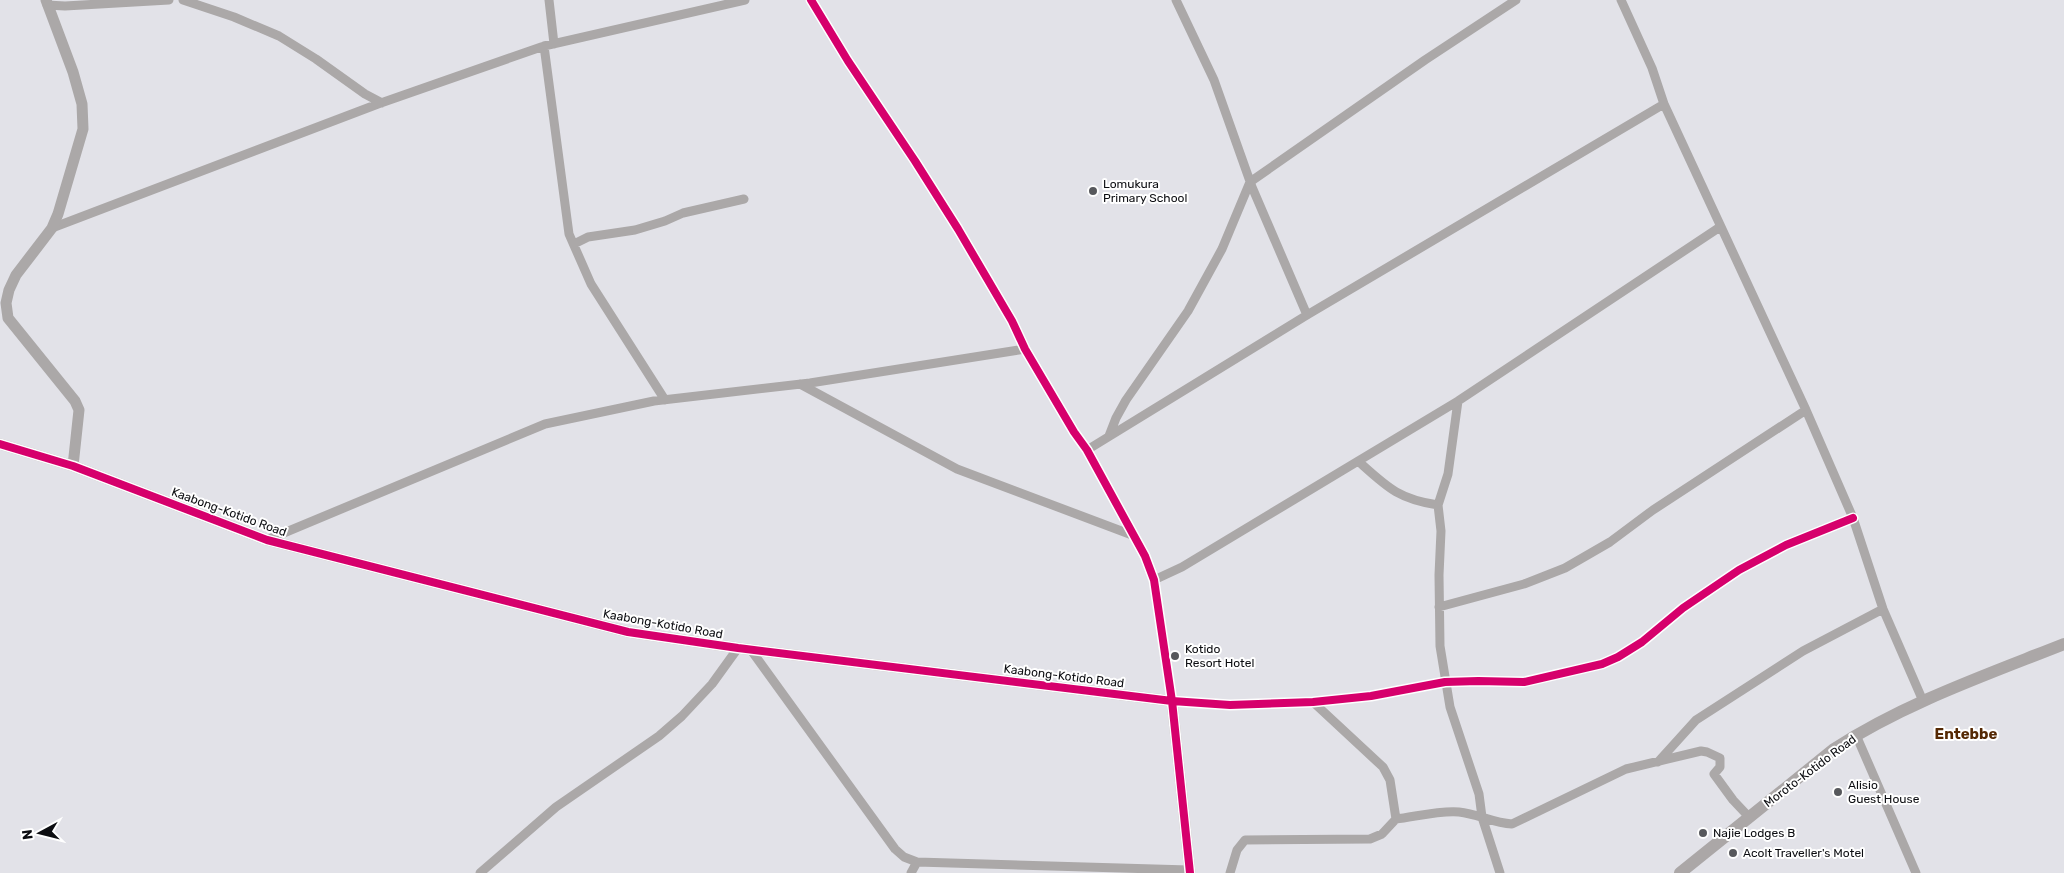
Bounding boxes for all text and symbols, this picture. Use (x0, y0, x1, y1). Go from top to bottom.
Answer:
place label: Lomukura Primary School (1103, 177, 1187, 205)
marker: Lomukura Primary School (1087, 185, 1099, 197)
street label: Kaabong-Kotido Road (170, 485, 288, 539)
street label: Kaabong-Kotido Road (602, 607, 724, 641)
place label: Kotido Resort Hotel (1185, 642, 1255, 670)
marker: Kotido Resort Hotel (1169, 650, 1181, 662)
street label: Kaabong-Kotido Road (1003, 662, 1125, 690)
district label: Entebbe (1935, 725, 1998, 743)
street label: Moroto-Kotido Road (1761, 732, 1859, 810)
place label: Alisio Guest House (1848, 778, 1920, 806)
marker: Alisio Guest House (1832, 786, 1844, 798)
north arrow (15, 808, 65, 858)
place label: Najie Lodges B (1713, 826, 1795, 840)
marker: Najie Lodges B (1697, 827, 1709, 839)
text: N (19, 828, 37, 841)
place label: Acolt Traveller's Motel (1743, 846, 1864, 860)
marker: Acolt Traveller's Motel (1727, 847, 1739, 859)

